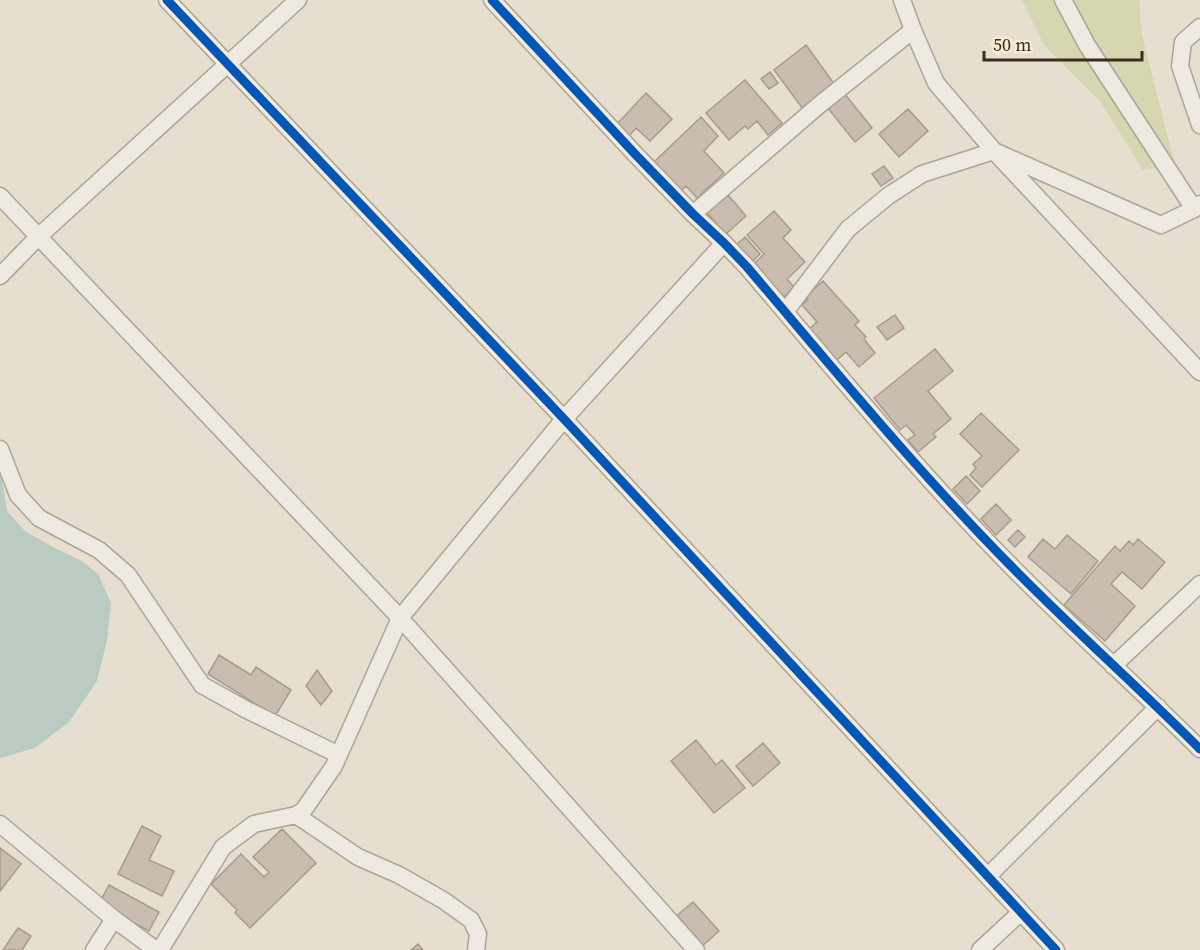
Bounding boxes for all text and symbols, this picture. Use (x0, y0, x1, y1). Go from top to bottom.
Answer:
scale bar (984, 24, 1142, 62)
text: 50 m (993, 32, 1031, 57)

